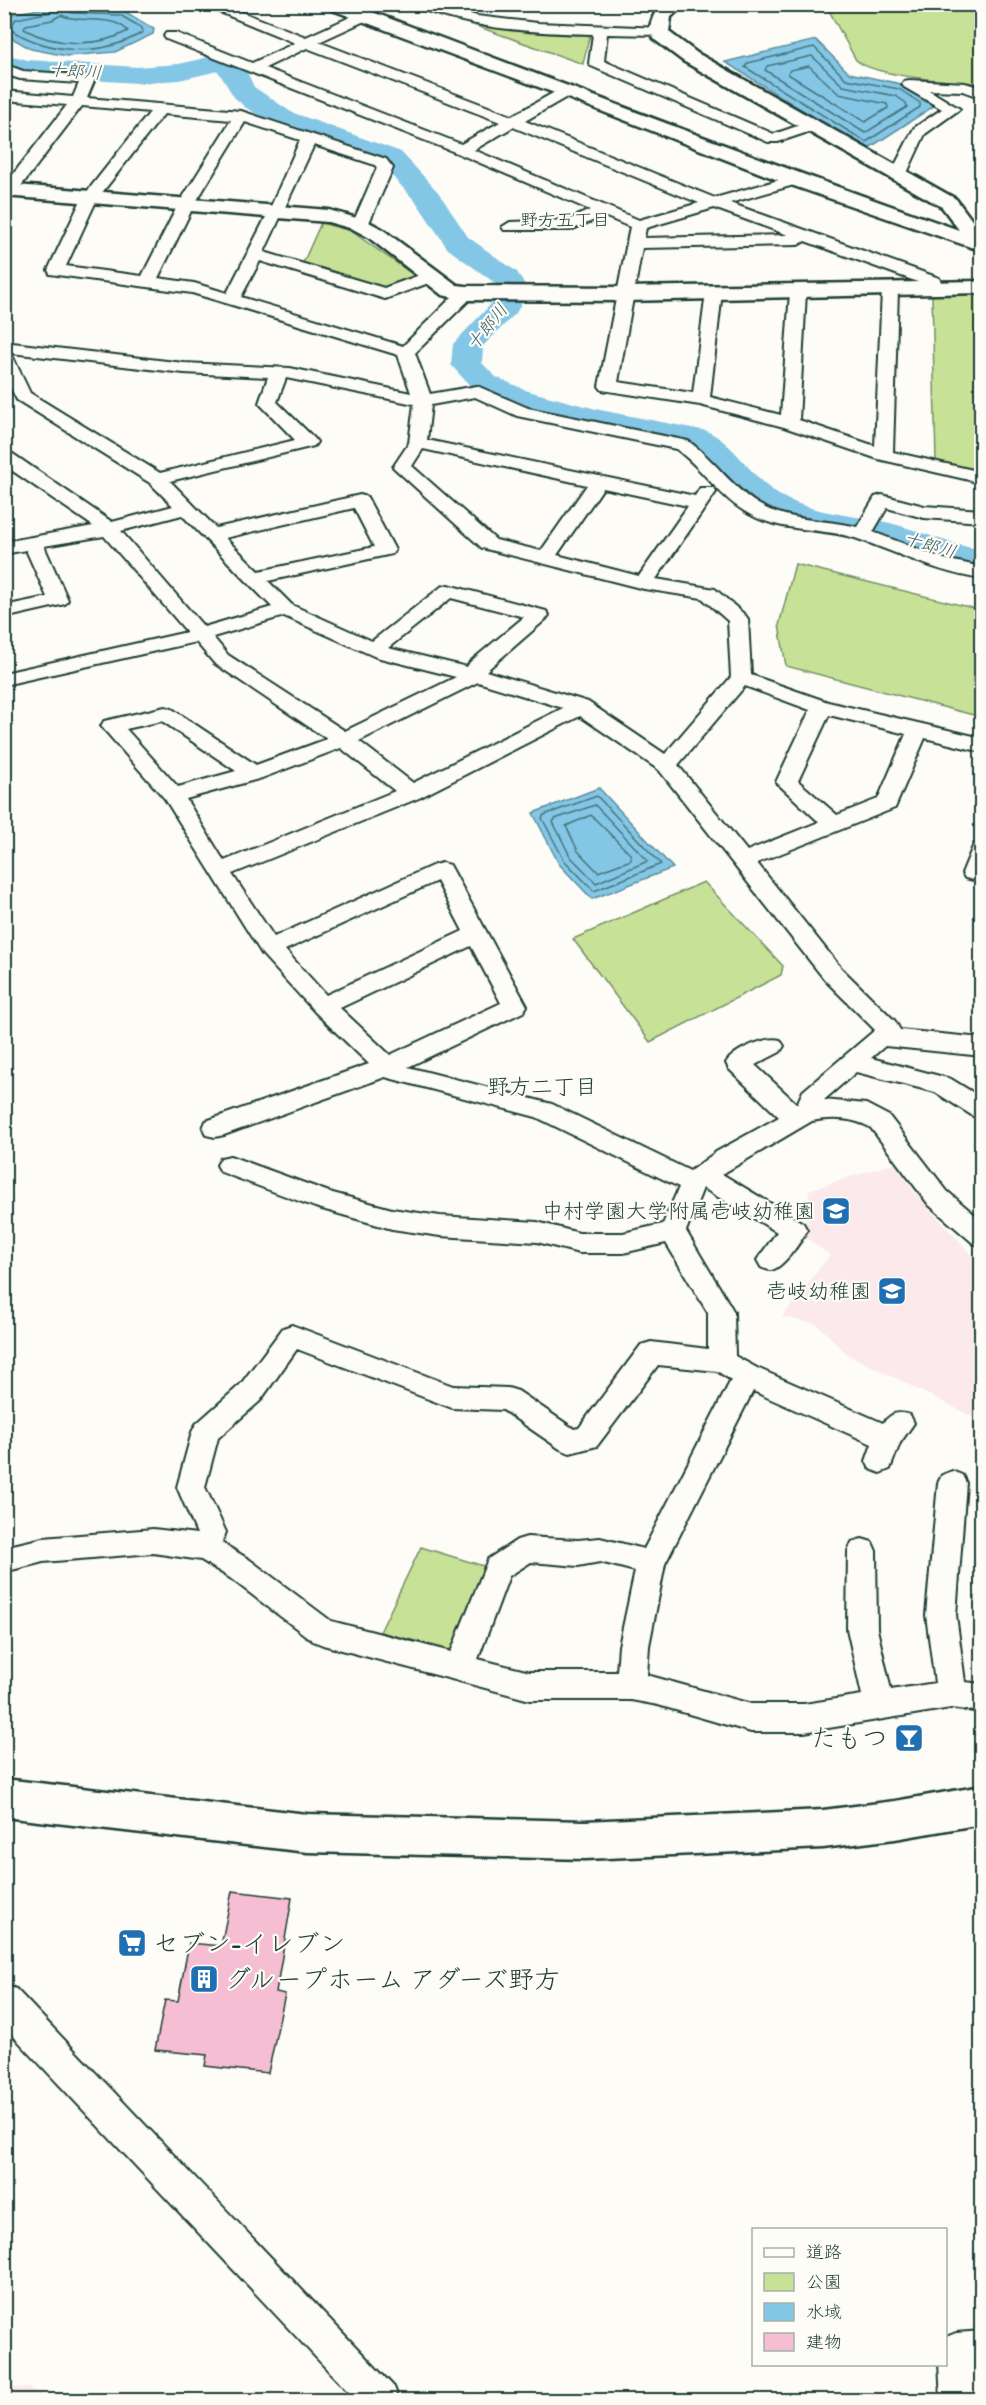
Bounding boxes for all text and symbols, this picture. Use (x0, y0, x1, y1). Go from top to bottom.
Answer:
water label: 十郎川 (47, 58, 103, 84)
district label: 野方五丁目 (520, 209, 610, 231)
water label: 十郎川 (461, 299, 513, 355)
water label: 十郎川 (901, 527, 959, 563)
district label: 野方二丁目 (487, 1073, 597, 1100)
school or university icon: 中村学園大学附属壱岐幼稚園 (820, 1195, 852, 1227)
place label: 中村学園大学附属壱岐幼稚園 (542, 1198, 815, 1223)
school or university icon: 壱岐幼稚園 (876, 1275, 908, 1307)
place label: 壱岐幼稚園 (766, 1278, 871, 1303)
place label: たもつ (811, 1722, 888, 1754)
bar icon: たもつ (893, 1722, 925, 1754)
supermarket icon: セブン-イレブン (116, 1927, 148, 1959)
place label: セブン-イレブン (153, 1927, 345, 1959)
building icon: グループホーム アダーズ野方 (188, 1963, 220, 1995)
place label: グループホーム アダーズ野方 (225, 1963, 560, 1995)
legend (752, 2228, 947, 2366)
text: 道路 (806, 2241, 842, 2263)
text: 公園 (806, 2271, 842, 2293)
text: 水域 (806, 2301, 842, 2323)
text: 建物 (806, 2331, 842, 2353)

